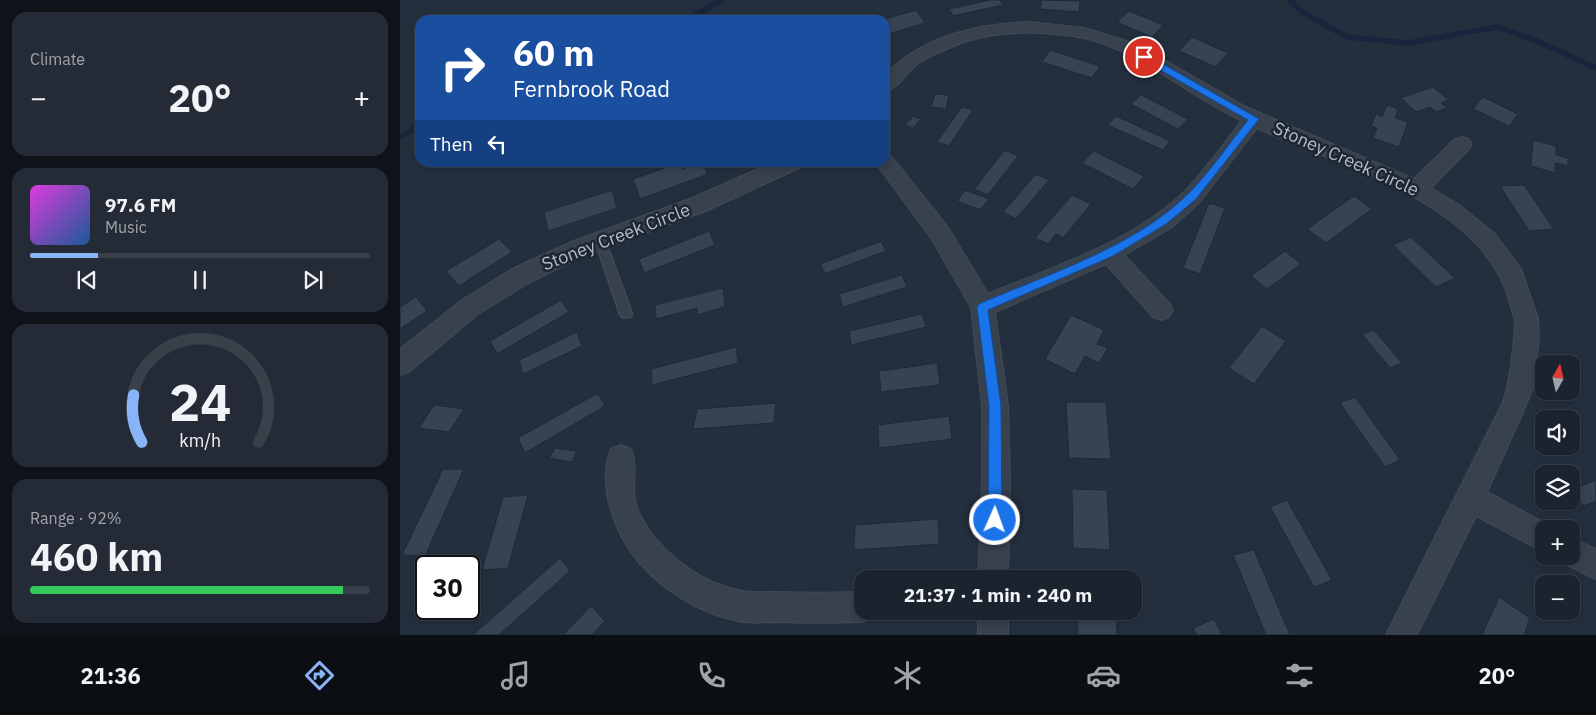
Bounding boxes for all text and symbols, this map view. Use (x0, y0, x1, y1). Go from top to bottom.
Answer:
text: 60 m (513, 30, 595, 76)
icon: right (430, 35, 495, 100)
pin (1123, 36, 1165, 78)
icon: arrive (1130, 43, 1158, 71)
text: Climate (30, 49, 85, 69)
text: 20° (168, 73, 232, 122)
text: Fernbrook Road (513, 74, 670, 103)
text: − (30, 79, 47, 116)
text: + (353, 79, 370, 116)
street label: Stoney Creek Circle (1270, 116, 1423, 201)
icon: left (483, 130, 511, 158)
text: Then (430, 132, 473, 156)
text: 97.6 FM (105, 193, 176, 217)
street label: Stoney Creek Circle (538, 198, 693, 275)
text: Music (105, 217, 147, 237)
icon: previous (73, 266, 101, 294)
icon: pause (186, 266, 214, 294)
icon: next (299, 266, 327, 294)
north arrow (1535, 355, 1580, 400)
map controls (1535, 355, 1580, 620)
text: 24 (169, 368, 231, 435)
button: sound (1535, 410, 1580, 455)
text: km/h (179, 429, 221, 452)
button: layers (1535, 465, 1580, 510)
position arrow (968, 493, 1020, 545)
text: Range · 92% (30, 508, 122, 528)
button: + (1535, 520, 1580, 565)
text: 460 km (30, 532, 163, 581)
speed limit sign: 30 (415, 555, 480, 620)
button: − (1535, 575, 1580, 620)
text: 21:37 · 1 min · 240 m (904, 583, 1092, 607)
icon: directions (302, 658, 337, 693)
icon: music (498, 658, 533, 693)
icon: phone (694, 658, 729, 693)
icon: climate (890, 658, 925, 693)
icon: car (1086, 658, 1121, 693)
icon: filters (1282, 658, 1317, 693)
text: 21:36 (81, 661, 141, 690)
text: 20° (1479, 661, 1515, 690)

